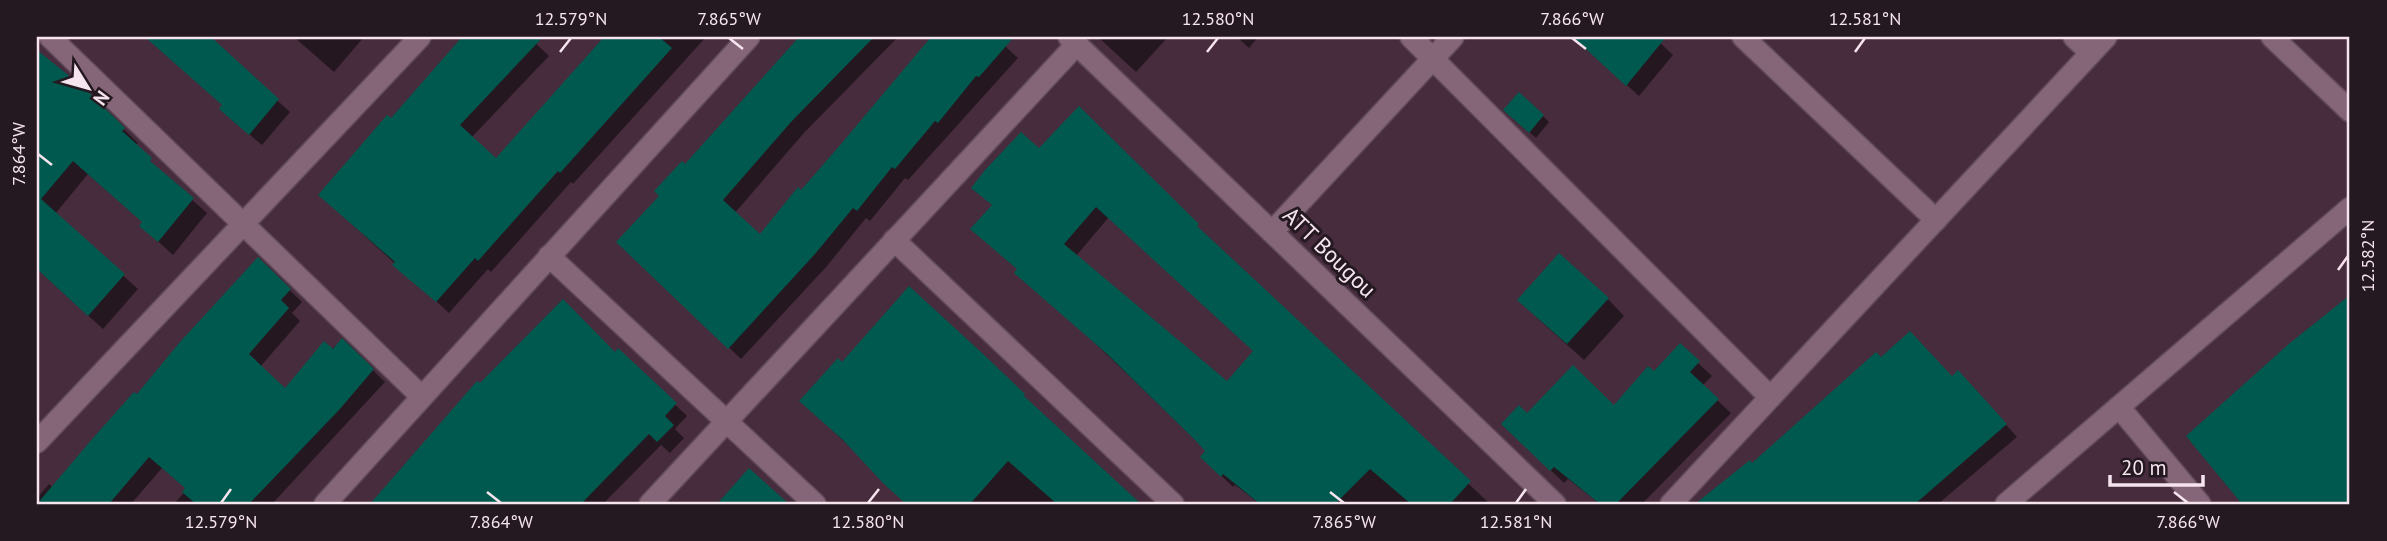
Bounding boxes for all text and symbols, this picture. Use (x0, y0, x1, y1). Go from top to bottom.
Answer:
text: 12.579°N (535, 7, 607, 30)
text: 7.865°W (697, 7, 761, 30)
text: 12.580°N (1182, 7, 1254, 30)
text: 7.866°W (1540, 7, 1604, 30)
text: 12.581°N (1829, 7, 1901, 30)
north arrow (52, 52, 122, 122)
text: N (88, 86, 115, 110)
text: 7.864°W (7, 122, 30, 186)
street label: ATT Bougou (1277, 200, 1383, 304)
text: 12.582°N (2356, 220, 2379, 292)
scale bar (2110, 443, 2203, 487)
text: 20 m (2121, 454, 2167, 481)
text: 12.579°N (185, 510, 257, 533)
text: 7.864°W (469, 510, 533, 533)
text: 12.580°N (832, 510, 904, 533)
text: 7.865°W (1312, 510, 1376, 533)
text: 12.581°N (1480, 510, 1552, 533)
text: 7.866°W (2156, 510, 2220, 533)

